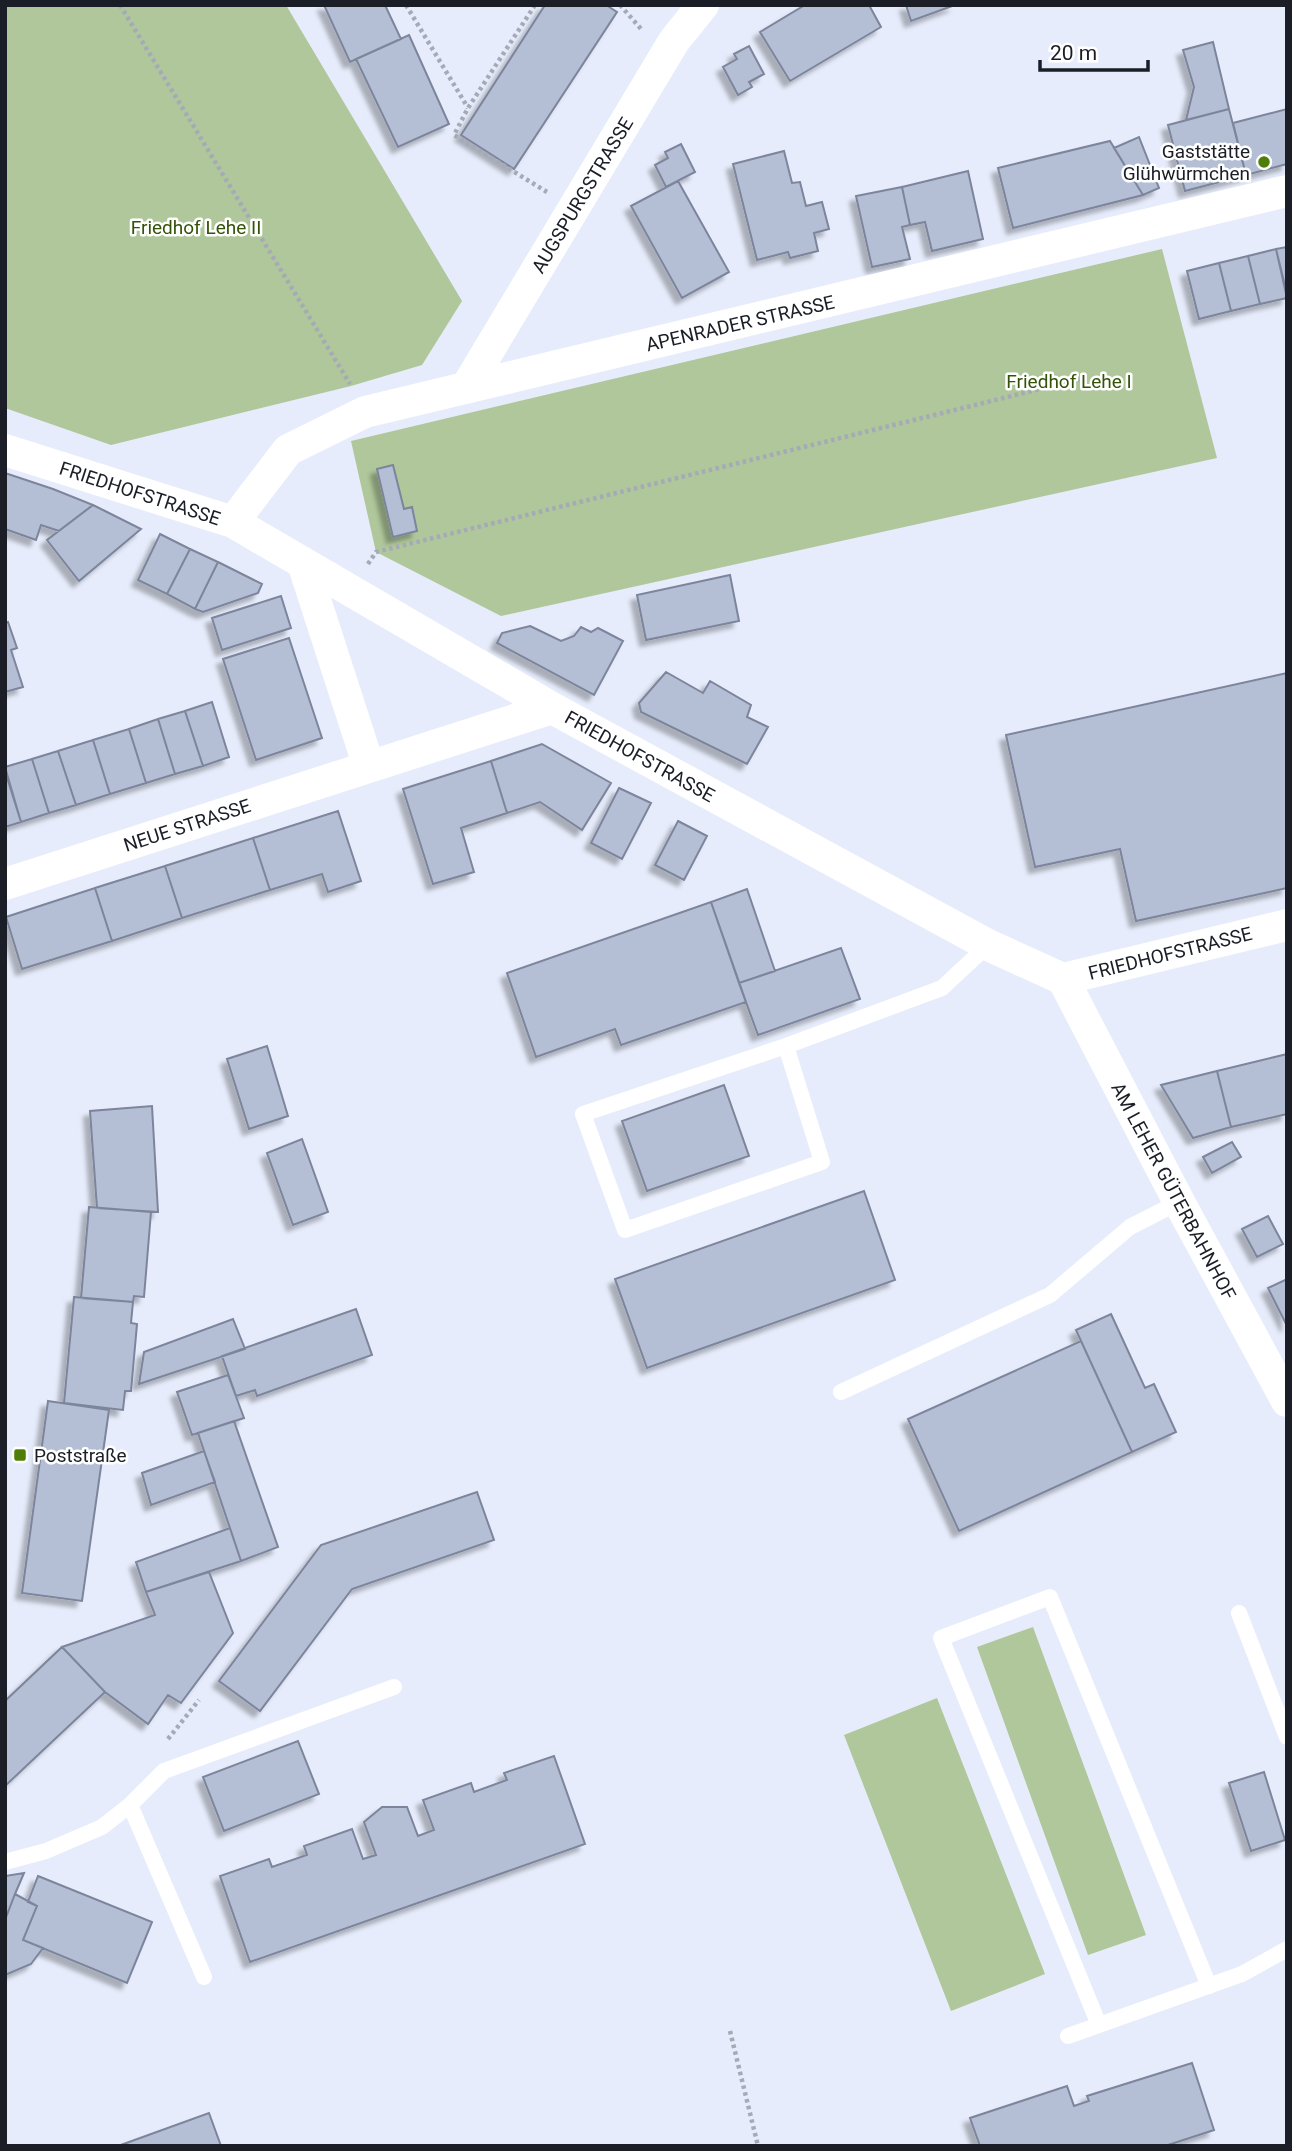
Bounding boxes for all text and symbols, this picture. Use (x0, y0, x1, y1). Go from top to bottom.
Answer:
scale bar (1040, 28, 1148, 72)
text: 20 m (1050, 41, 1097, 65)
street label: AUGSPURGSTRASSE (527, 113, 638, 277)
place label: Gaststätte Glühwürmchen (1123, 140, 1250, 185)
marker: Gaststätte Glühwürmchen (1256, 154, 1272, 170)
park label: Friedhof Lehe II (131, 216, 261, 239)
street label: APENRADER STRASSE (644, 291, 837, 356)
park label: Friedhof Lehe I (1006, 370, 1132, 393)
street label: FRIEDHOFSTRASSE (56, 457, 223, 530)
street label: FRIEDHOFSTRASSE (561, 706, 719, 807)
street label: NEUE STRASSE (121, 794, 254, 857)
street label: FRIEDHOFSTRASSE (1086, 922, 1255, 985)
street label: AM LEHER GÜTERBAHNHOF (1106, 1079, 1241, 1304)
place label: Poststraße (34, 1444, 127, 1467)
marker: Poststraße (12, 1447, 28, 1463)

